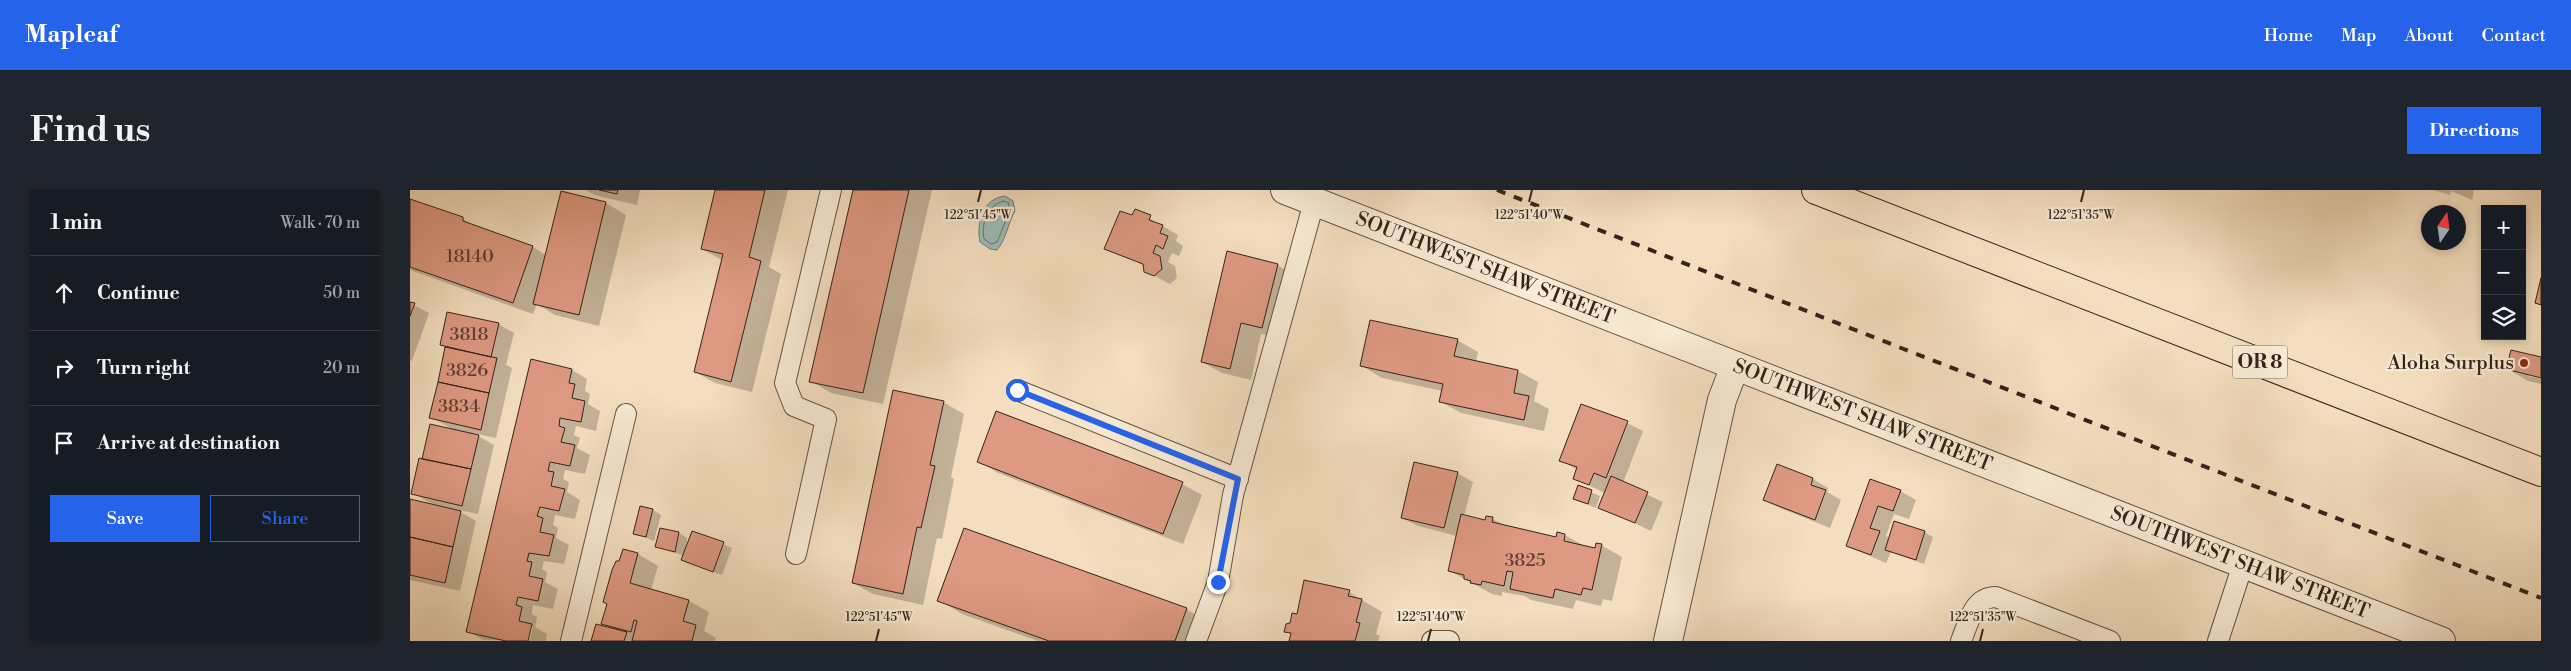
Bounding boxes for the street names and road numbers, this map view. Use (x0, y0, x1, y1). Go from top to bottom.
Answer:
street label: SOUTHWEST SHAW STREET (1352, 206, 1618, 330)
road number: OR 8 (2232, 346, 2288, 378)
street label: SOUTHWEST SHAW STREET (1729, 354, 1996, 477)
street label: SOUTHWEST SHAW STREET (2107, 501, 2373, 624)

